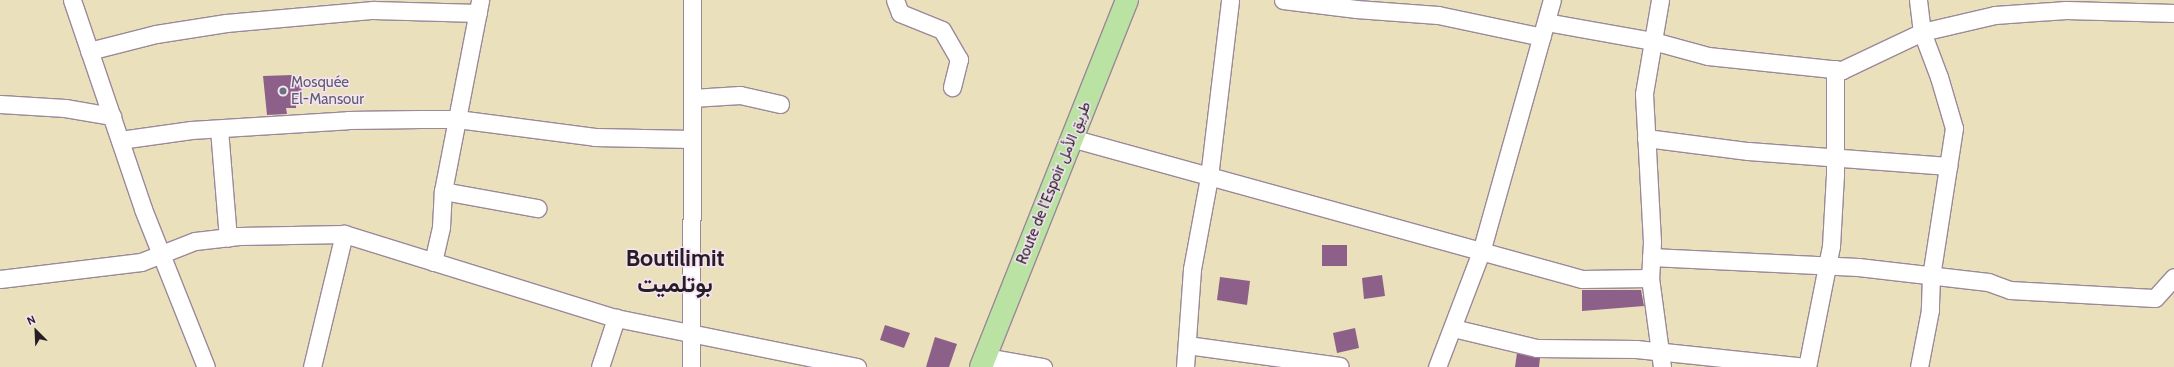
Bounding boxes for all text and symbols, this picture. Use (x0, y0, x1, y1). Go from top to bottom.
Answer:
place label: Mosquée El-Mansour (291, 73, 364, 108)
marker: Mosquée El-Mansour (278, 86, 288, 96)
street label: Route de l’Espoir طريق الأمل (1013, 99, 1095, 267)
district label: Boutilimit بوتلميت (626, 244, 724, 298)
north arrow (16, 311, 56, 351)
text: N (25, 312, 38, 328)

